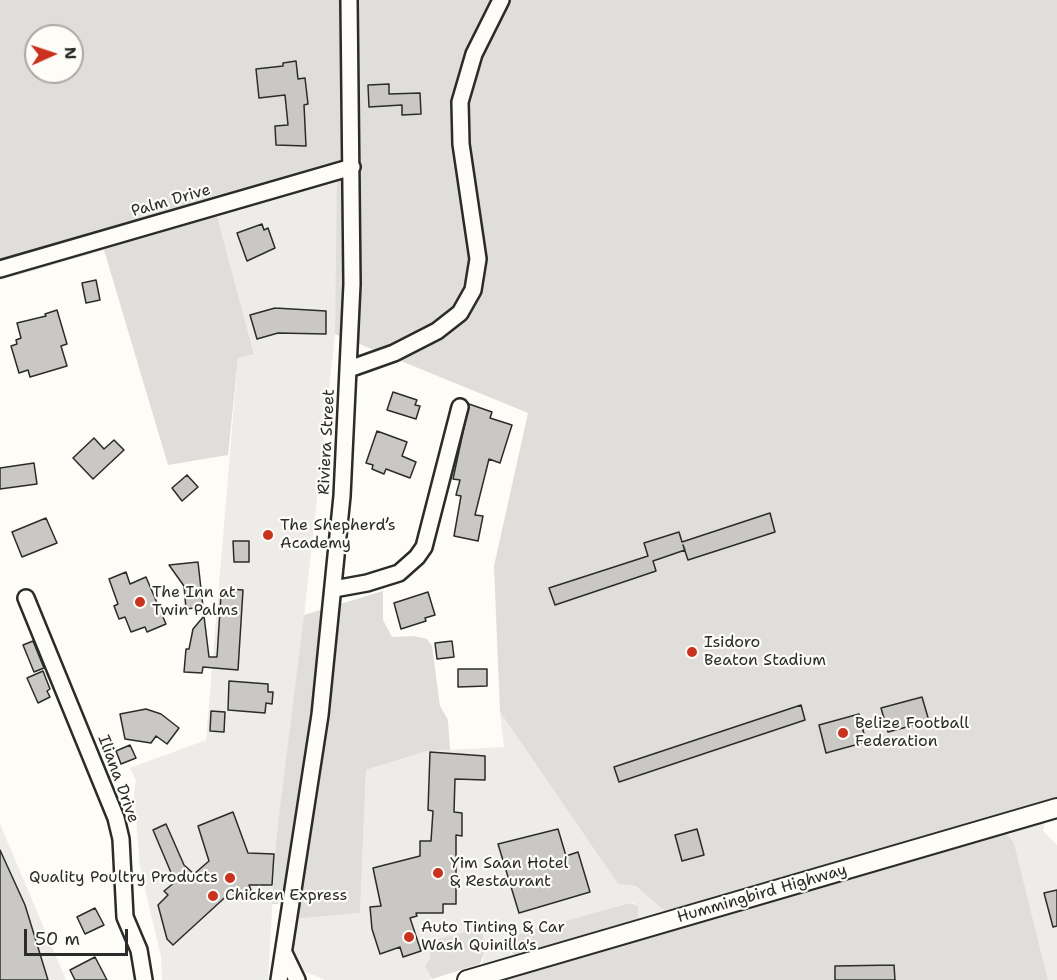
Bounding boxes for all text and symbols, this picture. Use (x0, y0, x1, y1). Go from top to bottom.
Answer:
north arrow (24, 24, 84, 84)
text: N (60, 46, 81, 60)
street label: Palm Drive (129, 181, 213, 221)
street label: Riviera Street (315, 389, 339, 495)
place label: The Shepherd’s Academy (280, 516, 396, 554)
marker: The Shepherd’s Academy (261, 528, 275, 542)
place label: The Inn at Twin Palms (152, 583, 238, 621)
marker: The Inn at Twin Palms (133, 595, 147, 609)
place label: Isidoro Beaton Stadium (704, 633, 826, 671)
marker: Isidoro Beaton Stadium (685, 645, 699, 659)
place label: Belize Football Federation (855, 714, 969, 752)
marker: Belize Football Federation (836, 726, 850, 740)
street label: Iliana Drive (93, 732, 143, 826)
place label: Yim Saan Hotel & Restaurant (450, 854, 568, 892)
street label: Hummingbird Highway (675, 861, 849, 927)
marker: Yim Saan Hotel & Restaurant (431, 866, 445, 880)
place label: Quality Poultry Products (29, 868, 218, 888)
marker: Quality Poultry Products (223, 871, 237, 885)
place label: Chicken Express (225, 886, 347, 906)
marker: Chicken Express (206, 889, 220, 903)
scale bar (27, 917, 130, 955)
place label: Auto Tinting & Car Wash Quinilla's (421, 918, 565, 956)
text: 50 m (35, 927, 80, 951)
marker: Auto Tinting & Car Wash Quinilla's (402, 930, 416, 944)

